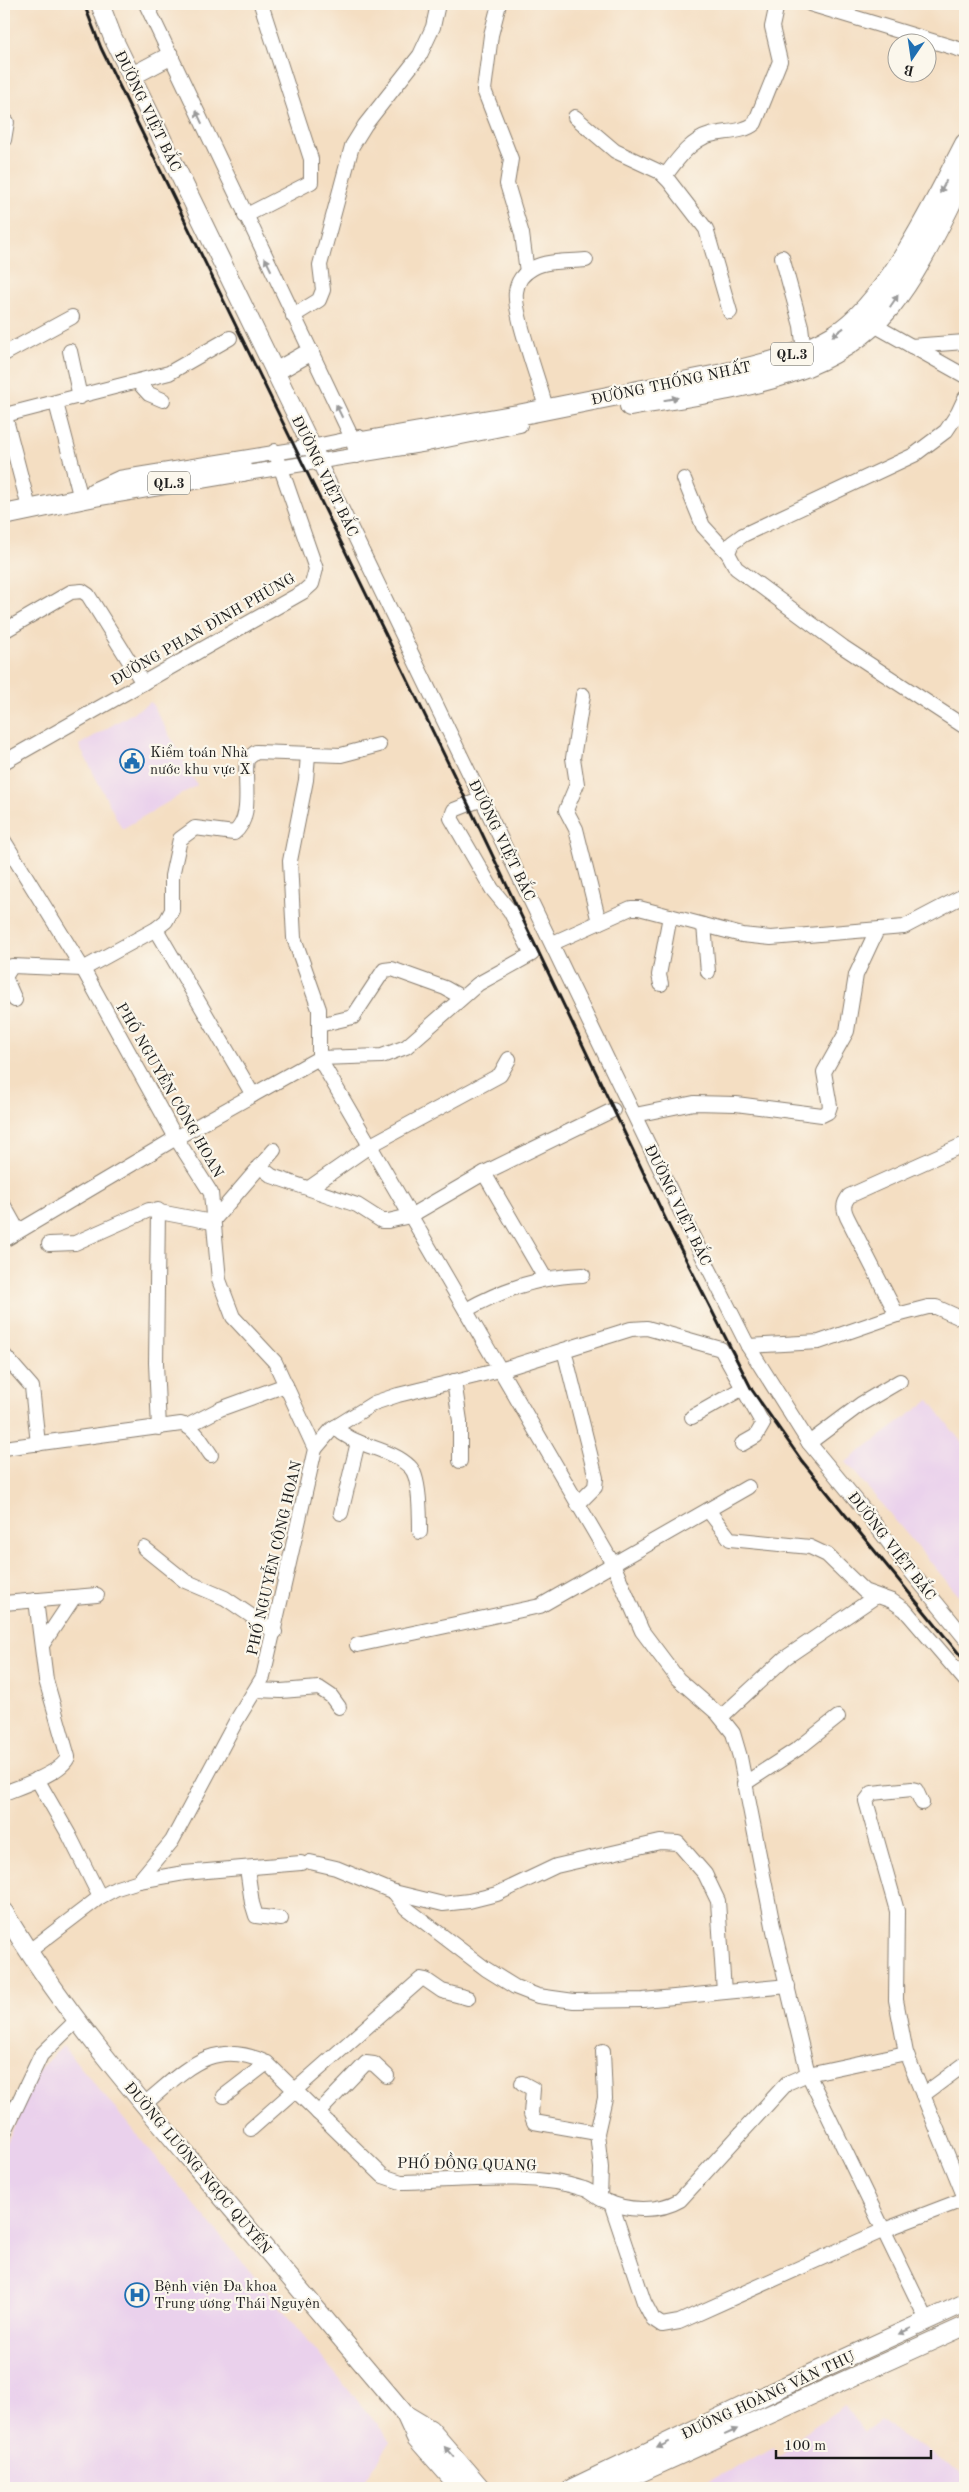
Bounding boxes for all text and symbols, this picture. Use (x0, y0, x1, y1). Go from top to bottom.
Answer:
north arrow (886, 32, 936, 82)
street label: ĐƯỜNG VIỆT BẮC (111, 46, 188, 175)
text: B (903, 62, 916, 78)
one-way arrow (195, 110, 203, 124)
one-way arrow (939, 180, 947, 195)
one-way arrow (264, 257, 272, 271)
one-way arrow (889, 294, 899, 308)
one-way arrow (831, 327, 845, 337)
road number: QL.3 (771, 342, 813, 366)
street label: ĐƯỜNG THỐNG NHẤT (589, 355, 753, 409)
one-way arrow (664, 394, 680, 402)
one-way arrow (335, 404, 343, 418)
street label: ĐƯỜNG VIỆT BẮC (288, 411, 365, 540)
road number: QL.3 (148, 472, 190, 494)
street label: ĐƯỜNG PHAN ĐÌNH PHÙNG (107, 568, 298, 689)
place label: Kiểm toán Nhà nước khu vực X (150, 744, 250, 778)
public building icon: Kiểm toán Nhà nước khu vực X (119, 748, 145, 774)
street label: ĐƯỜNG VIỆT BẮC (465, 775, 542, 904)
street label: PHỐ NGUYỄN CÔNG HOAN (112, 998, 230, 1181)
street label: ĐƯỜNG VIỆT BẮC (641, 1140, 718, 1269)
street label: PHỐ NGUYỄN CÔNG HOAN (241, 1458, 305, 1657)
street label: ĐƯỜNG VIỆT BẮC (844, 1486, 942, 1604)
street label: ĐƯỜNG LƯƠNG NGỌC QUYẾN (121, 2077, 277, 2258)
street label: PHỐ ĐỒNG QUANG (397, 2151, 537, 2174)
place label: Bệnh viện Đa khoa Trung ương Thái Nguyên (154, 2280, 320, 2312)
hospital icon: Bệnh viện Đa khoa Trung ương Thái Nguyên (124, 2282, 150, 2308)
one-way arrow (898, 2327, 912, 2335)
street label: ĐƯỜNG HOÀNG VĂN THỤ (678, 2346, 858, 2443)
one-way arrow (724, 2427, 738, 2435)
scale bar (776, 2427, 932, 2459)
text: 100 m (784, 2439, 826, 2454)
one-way arrow (656, 2441, 670, 2449)
one-way arrow (443, 2446, 455, 2458)

